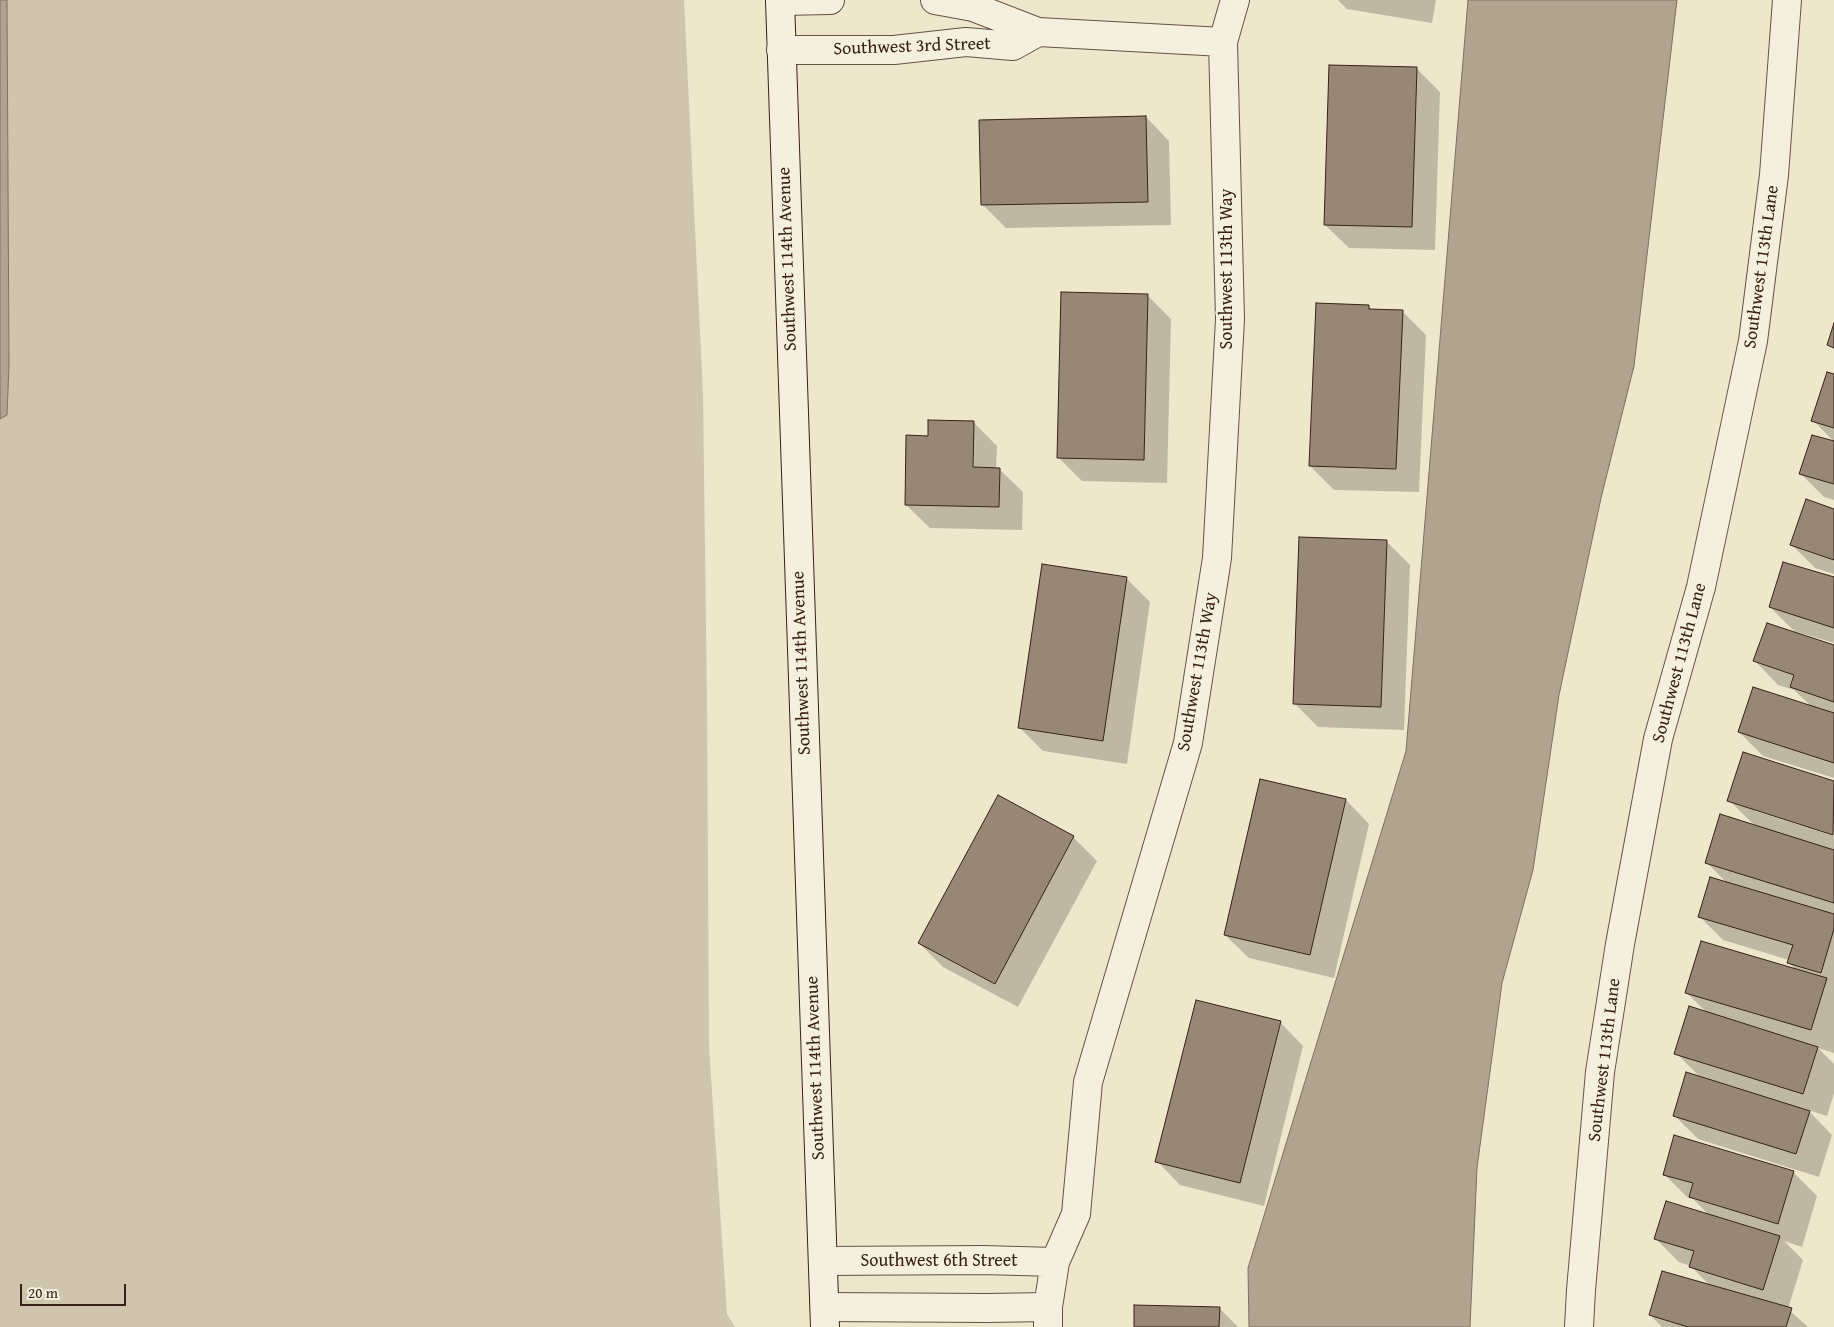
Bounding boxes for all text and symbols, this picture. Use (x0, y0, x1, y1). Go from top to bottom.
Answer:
street label: Southwest 3rd Street (833, 33, 991, 61)
street label: Southwest 114th Avenue (774, 167, 802, 351)
street label: Southwest 113th Lane (1740, 184, 1784, 350)
street label: Southwest 113th Way (1216, 189, 1238, 349)
street label: Southwest 114th Avenue (788, 571, 816, 755)
street label: Southwest 113th Lane (1648, 581, 1712, 745)
street label: Southwest 113th Way (1173, 591, 1223, 753)
street label: Southwest 114th Avenue (802, 976, 830, 1160)
street label: Southwest 113th Lane (1584, 977, 1626, 1143)
street label: Southwest 6th Street (860, 1250, 1018, 1272)
scale bar (22, 1274, 129, 1306)
text: 20 m (28, 1282, 58, 1303)

